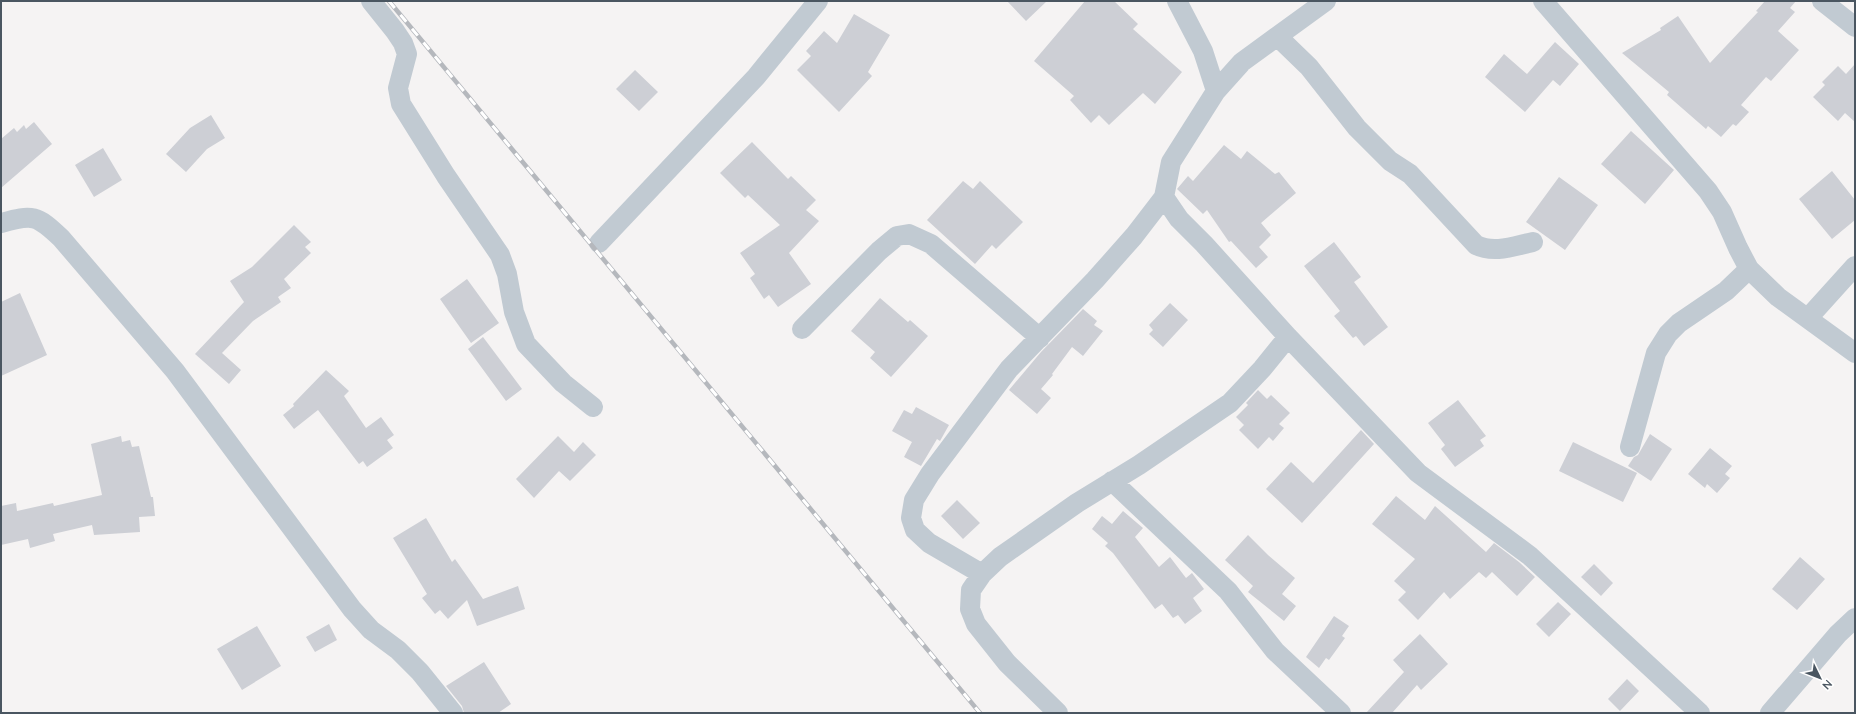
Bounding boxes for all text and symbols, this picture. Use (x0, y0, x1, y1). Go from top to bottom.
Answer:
north arrow (1800, 658, 1840, 698)
text: N (1819, 677, 1835, 693)

